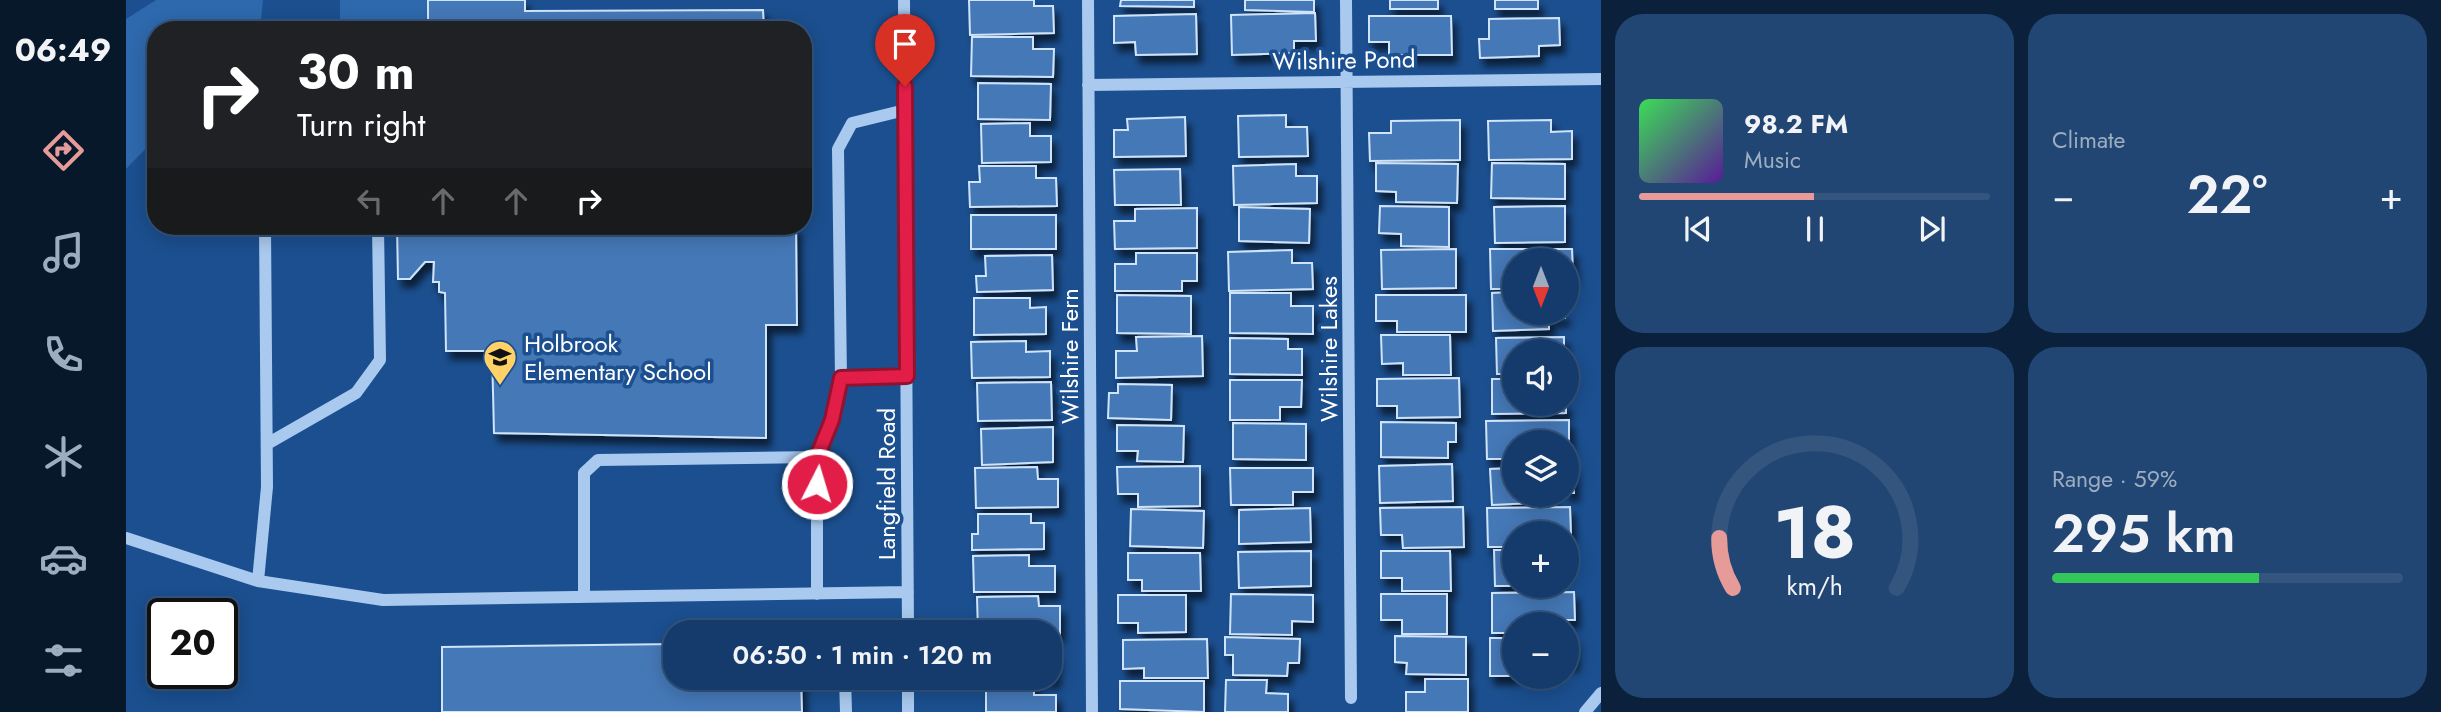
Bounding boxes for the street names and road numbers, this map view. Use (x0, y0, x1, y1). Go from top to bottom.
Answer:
street label: Wilshire Pond (1272, 41, 1416, 79)
street label: Wilshire Lakes (1311, 276, 1346, 422)
street label: Wilshire Fern (1052, 288, 1087, 424)
street label: Langfield Road (869, 408, 904, 560)

